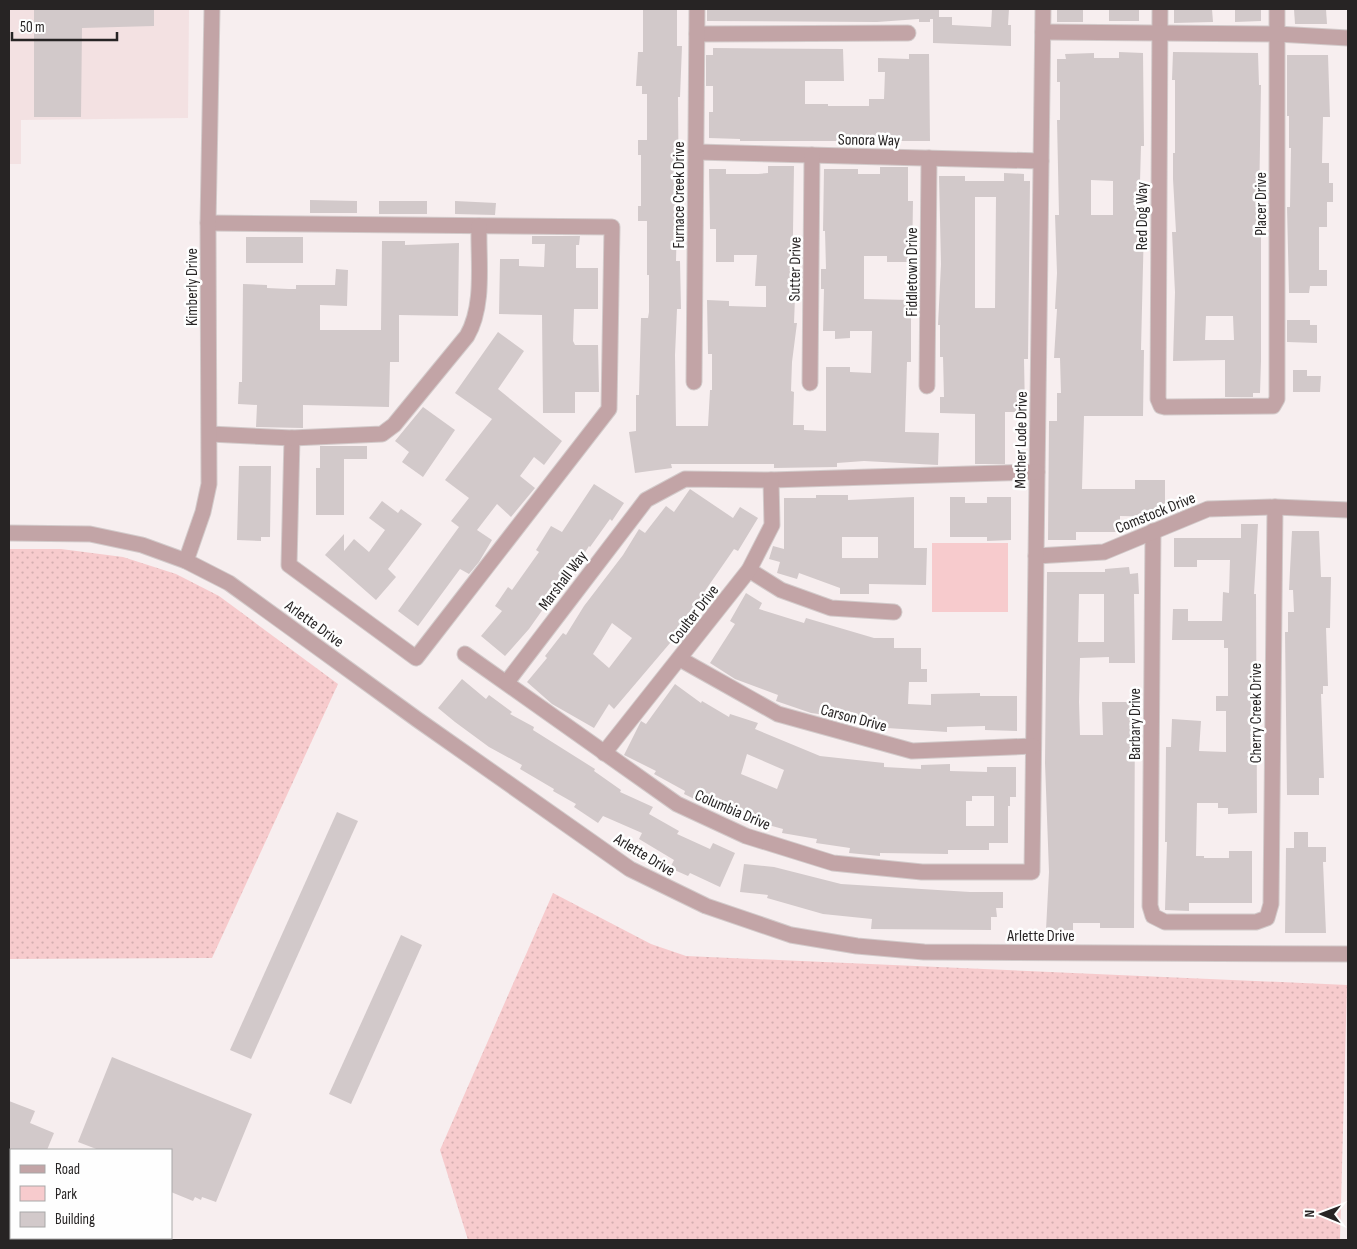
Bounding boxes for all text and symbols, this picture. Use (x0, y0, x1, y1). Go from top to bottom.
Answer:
scale bar (12, 10, 118, 42)
text: 50 m (20, 18, 45, 37)
street label: Sonora Way (838, 130, 900, 151)
street label: Furnace Creek Drive (670, 141, 689, 249)
street label: Placer Drive (1252, 172, 1271, 236)
street label: Red Dog Way (1133, 182, 1152, 250)
street label: Fiddletown Drive (903, 227, 922, 317)
street label: Sutter Drive (785, 237, 806, 302)
street label: Kimberly Drive (183, 248, 202, 326)
street label: Mother Lode Drive (1011, 391, 1032, 489)
street label: Comstock Drive (1113, 489, 1198, 538)
street label: Marshall Way (535, 547, 592, 614)
street label: Coulter Drive (665, 581, 723, 648)
street label: Arlette Drive (280, 596, 347, 652)
street label: Cherry Creek Drive (1247, 663, 1266, 763)
street label: Barbary Drive (1126, 688, 1145, 760)
street label: Carson Drive (818, 701, 889, 736)
street label: Columbia Drive (692, 786, 773, 835)
street label: Arlette Drive (609, 829, 678, 881)
street label: Arlette Drive (1006, 927, 1075, 946)
legend (10, 1149, 172, 1239)
text: Road (55, 1160, 80, 1179)
text: Park (55, 1185, 77, 1204)
north arrow (1297, 1189, 1347, 1239)
text: Building (55, 1210, 95, 1229)
text: N (1301, 1210, 1318, 1218)

